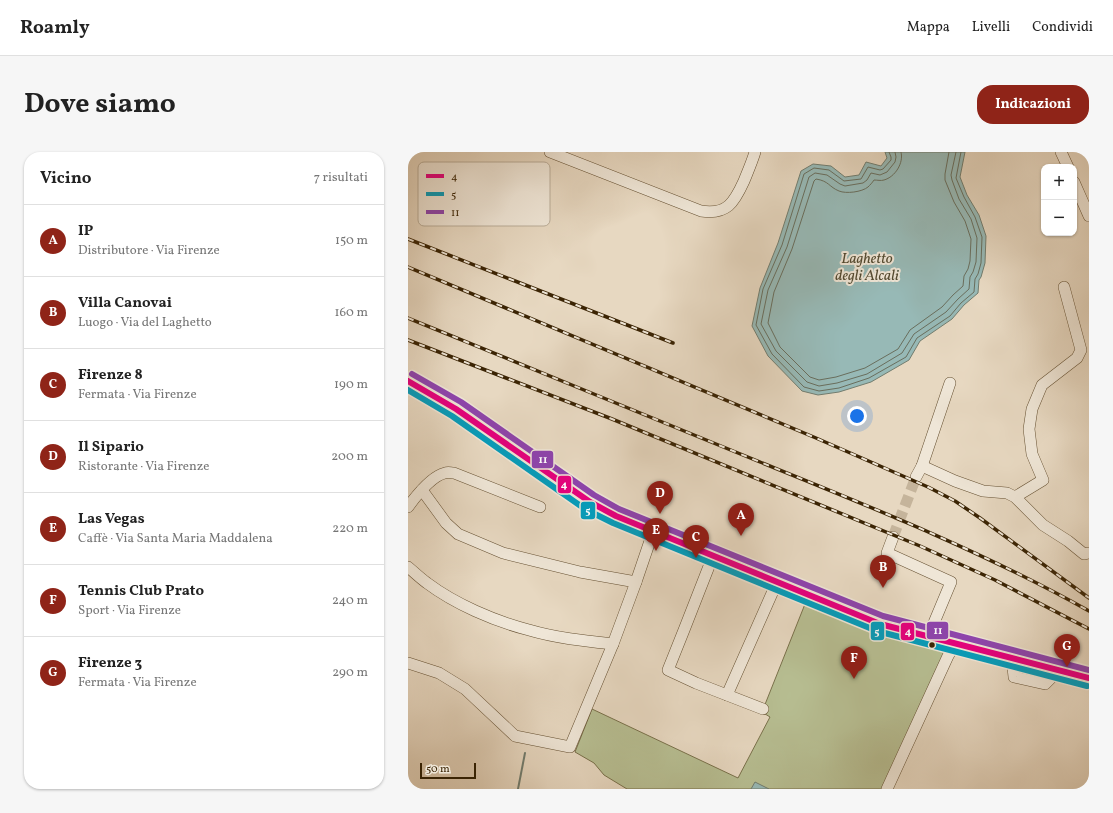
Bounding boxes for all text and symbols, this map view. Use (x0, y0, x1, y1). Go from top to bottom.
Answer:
text: Roamly (20, 15, 90, 41)
text: Mappa (907, 18, 950, 37)
text: Livelli (972, 18, 1010, 37)
text: Condividi (1032, 18, 1093, 37)
text: Dove siamo (24, 85, 176, 124)
button: Indicazioni (977, 85, 1089, 124)
legend (418, 162, 550, 226)
map controls (1041, 164, 1077, 236)
button: + (1041, 164, 1077, 200)
text: Vicino (40, 167, 91, 190)
text: 7 risultati (314, 169, 368, 187)
text: 4 (451, 170, 458, 185)
text: 5 (451, 188, 456, 203)
button: − (1041, 200, 1077, 236)
text: 11 (451, 206, 460, 221)
text: IP (78, 221, 93, 242)
text: A (48, 232, 58, 250)
text: 150 m (335, 232, 368, 250)
text: Distributore · Via Firenze (78, 242, 220, 260)
water label: Laghetto degli Alcali (835, 249, 899, 287)
text: Villa Canovai (78, 293, 172, 314)
text: B (49, 304, 57, 322)
text: 160 m (334, 304, 368, 322)
text: Luogo · Via del Laghetto (78, 314, 212, 332)
text: Firenze 8 (78, 365, 143, 386)
text: C (49, 376, 57, 394)
text: 190 m (334, 376, 368, 394)
text: Fermata · Via Firenze (78, 386, 197, 404)
your location (847, 406, 867, 426)
text: Il Sipario (78, 437, 144, 458)
text: D (48, 448, 58, 466)
text: 200 m (331, 448, 368, 466)
line badge: 11 (531, 450, 554, 469)
text: 11 (539, 453, 547, 468)
text: Ristorante · Via Firenze (78, 458, 209, 476)
line badge: 4 (557, 475, 572, 494)
text: 4 (561, 478, 568, 493)
pin: D (647, 481, 673, 514)
line badge: 5 (580, 501, 596, 520)
pin: A (728, 503, 754, 536)
text: 5 (585, 504, 591, 519)
text: Las Vegas (78, 509, 145, 530)
pin: E (643, 518, 669, 551)
text: E (49, 520, 57, 538)
text: 220 m (332, 520, 368, 538)
pin: C (683, 525, 709, 558)
text: Caffè · Via Santa Maria Maddalena (78, 530, 273, 548)
pin: B (870, 555, 896, 588)
text: Tennis Club Prato (78, 581, 204, 602)
text: F (49, 592, 57, 610)
text: 240 m (332, 592, 368, 610)
text: Sport · Via Firenze (78, 602, 181, 620)
line badge: 5 (870, 621, 885, 641)
line badge: 11 (926, 621, 949, 640)
line badge: 4 (900, 622, 915, 641)
text: 11 (934, 624, 942, 639)
text: 5 (874, 625, 880, 640)
text: 4 (905, 625, 912, 640)
pin: G (1054, 634, 1080, 667)
unlabelled marker (927, 640, 937, 650)
pin: F (841, 646, 867, 679)
text: Firenze 3 (78, 653, 142, 674)
text: G (48, 664, 58, 682)
text: 290 m (332, 664, 368, 682)
text: Fermata · Via Firenze (78, 674, 197, 692)
scale bar (420, 761, 476, 780)
text: 50 m (426, 762, 450, 777)

